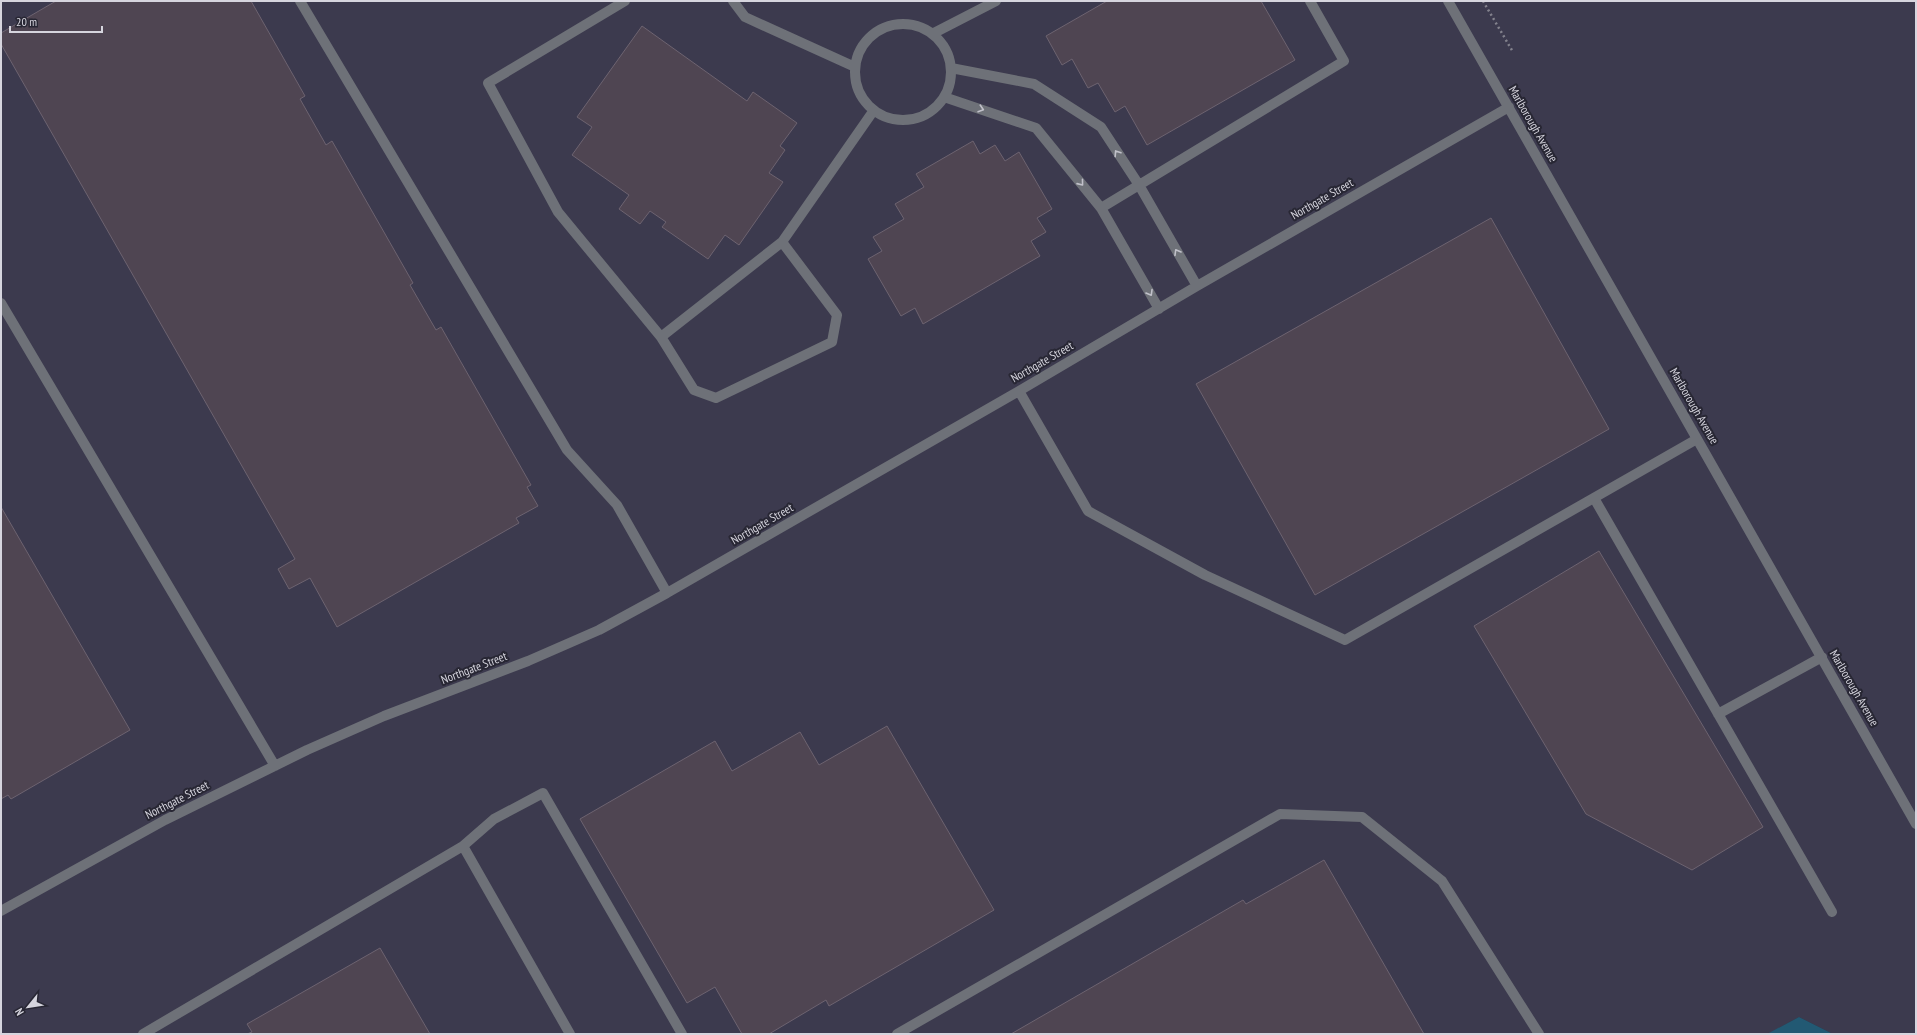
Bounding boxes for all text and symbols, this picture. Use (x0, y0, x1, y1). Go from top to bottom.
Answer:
scale bar (10, 8, 102, 34)
text: 20 m (16, 14, 37, 29)
street label: Marlborough Avenue (1506, 83, 1561, 165)
one-way arrow (977, 105, 984, 113)
one-way arrow (1115, 150, 1122, 157)
street label: Northgate Street (1288, 174, 1356, 222)
one-way arrow (1077, 179, 1084, 186)
one-way arrow (1175, 249, 1182, 256)
one-way arrow (1145, 289, 1152, 296)
street label: Northgate Street (1008, 337, 1076, 385)
street label: Marlborough Avenue (1667, 365, 1722, 447)
street label: Northgate Street (728, 499, 796, 547)
street label: Marlborough Avenue (1827, 647, 1882, 729)
street label: Northgate Street (439, 648, 510, 687)
street label: Northgate Street (142, 777, 212, 822)
north arrow (8, 987, 48, 1027)
text: N (12, 1006, 27, 1018)

